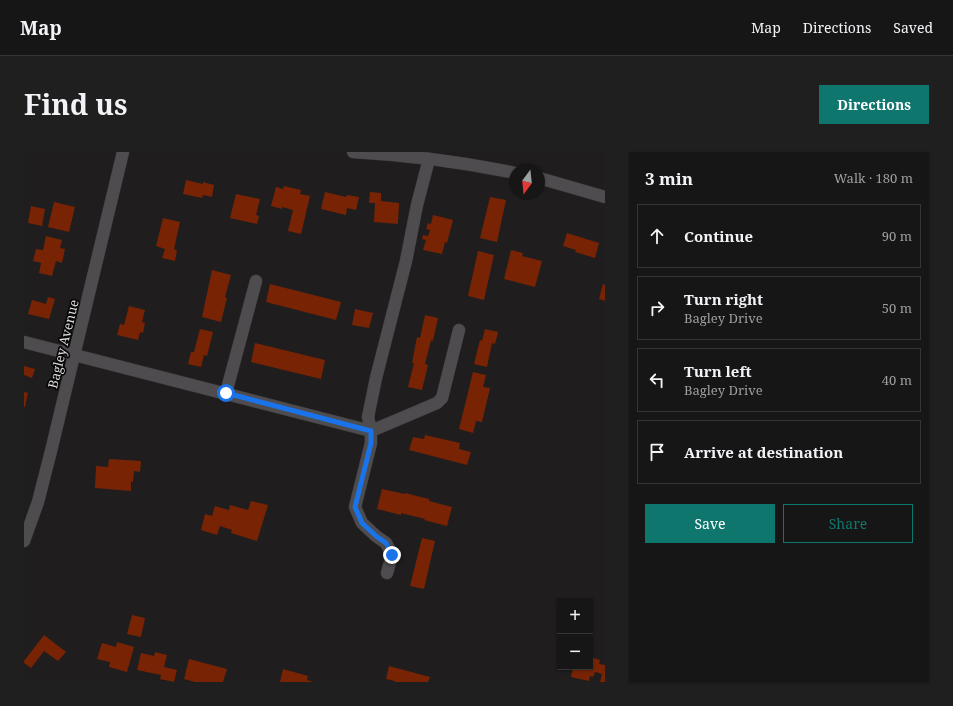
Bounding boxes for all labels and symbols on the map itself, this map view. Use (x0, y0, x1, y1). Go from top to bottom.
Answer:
north arrow (509, 164, 545, 200)
street label: Bagley Avenue (43, 298, 83, 390)
route start (217, 384, 235, 402)
route end (383, 546, 401, 564)

